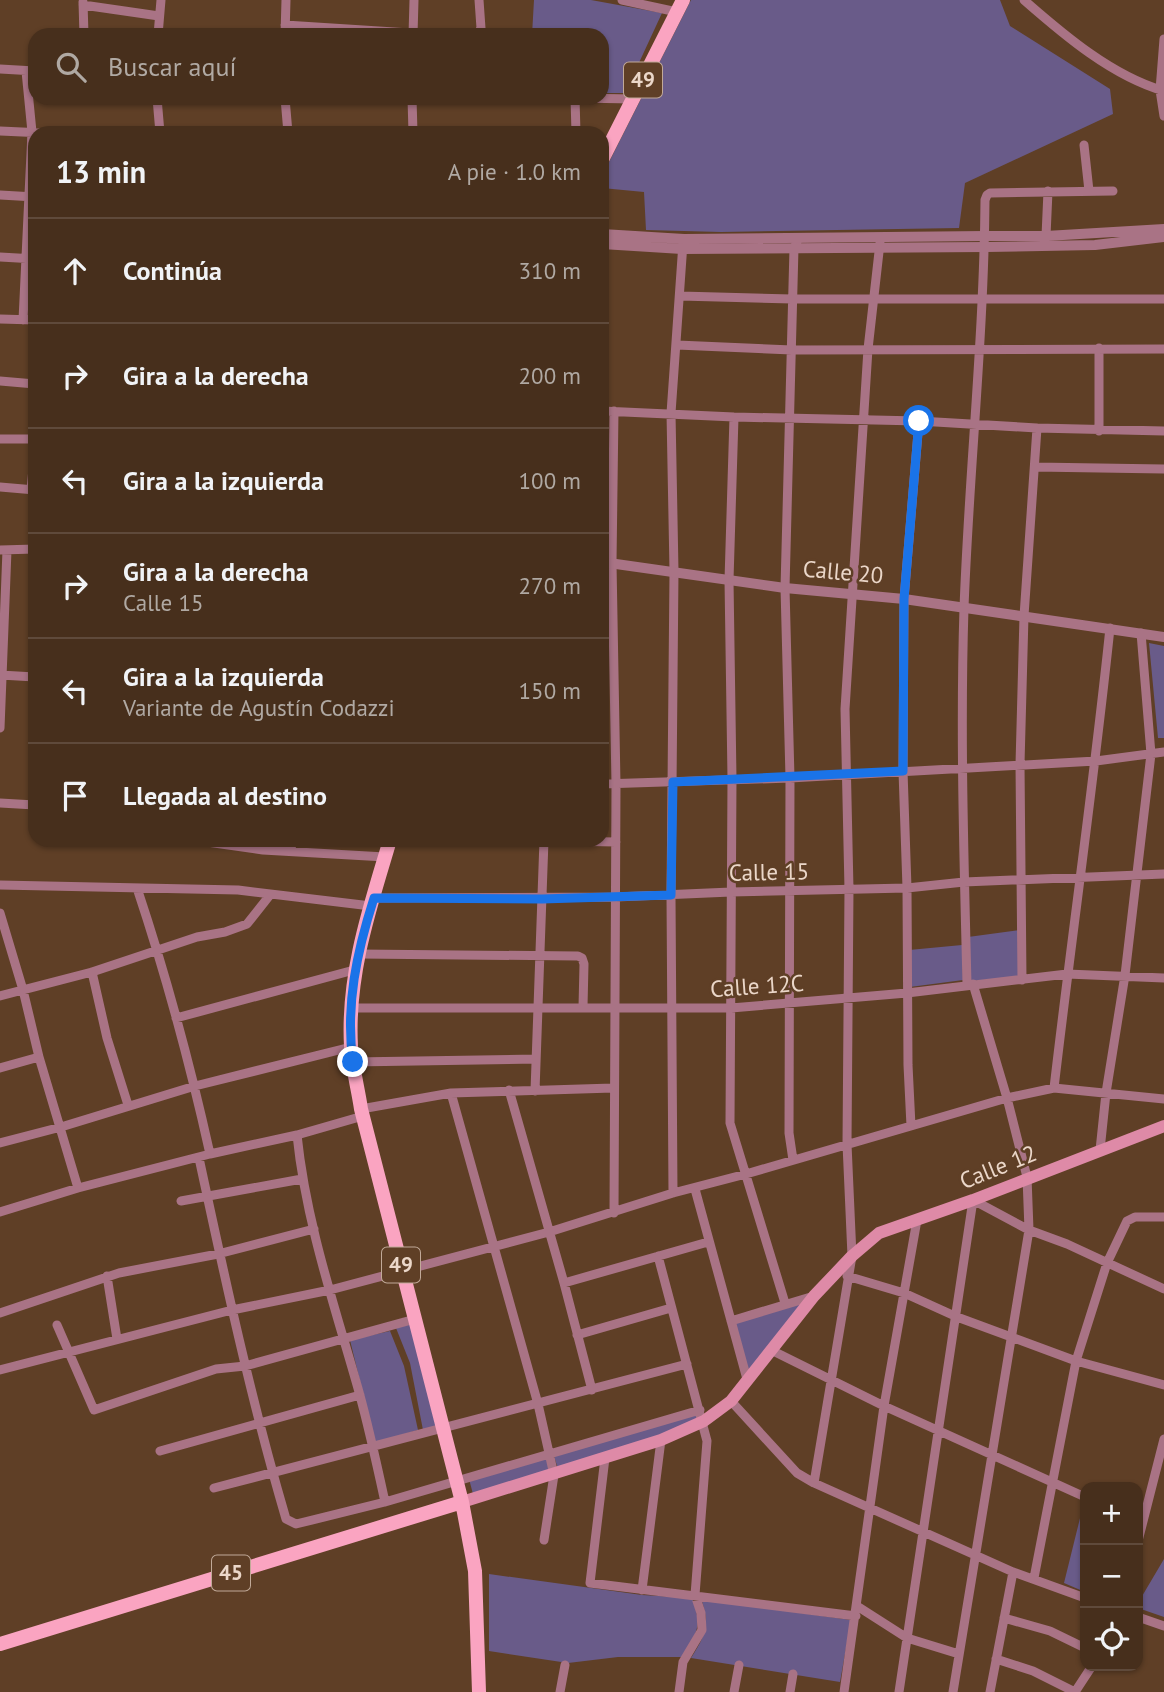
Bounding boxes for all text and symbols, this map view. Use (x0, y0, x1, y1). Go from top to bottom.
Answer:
search box (28, 28, 609, 105)
icon: search (52, 48, 90, 86)
text: Buscar aquí (108, 50, 236, 83)
road number: 49 (624, 62, 662, 98)
text: 13 min (56, 152, 146, 191)
text: A pie · 1.0 km (448, 157, 581, 186)
icon: ahead (56, 252, 94, 290)
text: Continúa (123, 254, 222, 287)
text: 310 m (519, 256, 581, 285)
icon: right (56, 357, 94, 395)
text: Gira a la derecha (123, 359, 309, 392)
text: 200 m (519, 361, 581, 390)
route start (903, 405, 934, 436)
icon: left (56, 462, 94, 500)
text: Gira a la izquierda (123, 464, 324, 497)
text: 100 m (519, 466, 581, 495)
street label: Calle 20 (802, 554, 884, 589)
text: Gira a la derecha (123, 555, 309, 588)
icon: right (56, 567, 94, 605)
text: 270 m (519, 571, 581, 600)
text: Calle 15 (123, 588, 203, 617)
text: Gira a la izquierda (123, 660, 324, 693)
icon: left (56, 672, 94, 710)
text: 150 m (519, 676, 581, 705)
text: Variante de Agustín Codazzi (123, 693, 395, 722)
icon: arrive (56, 777, 94, 815)
text: Llegada al destino (123, 779, 327, 812)
street label: Calle 15 (729, 856, 809, 887)
street label: Calle 12C (709, 968, 805, 1003)
route end (337, 1046, 368, 1077)
street label: Calle 12 (955, 1138, 1041, 1195)
road number: 49 (382, 1248, 420, 1282)
map controls (1080, 1482, 1143, 1671)
button: + (1080, 1482, 1143, 1545)
button: − (1080, 1545, 1143, 1608)
road number: 45 (212, 1556, 250, 1590)
button: locate (1080, 1608, 1143, 1671)

